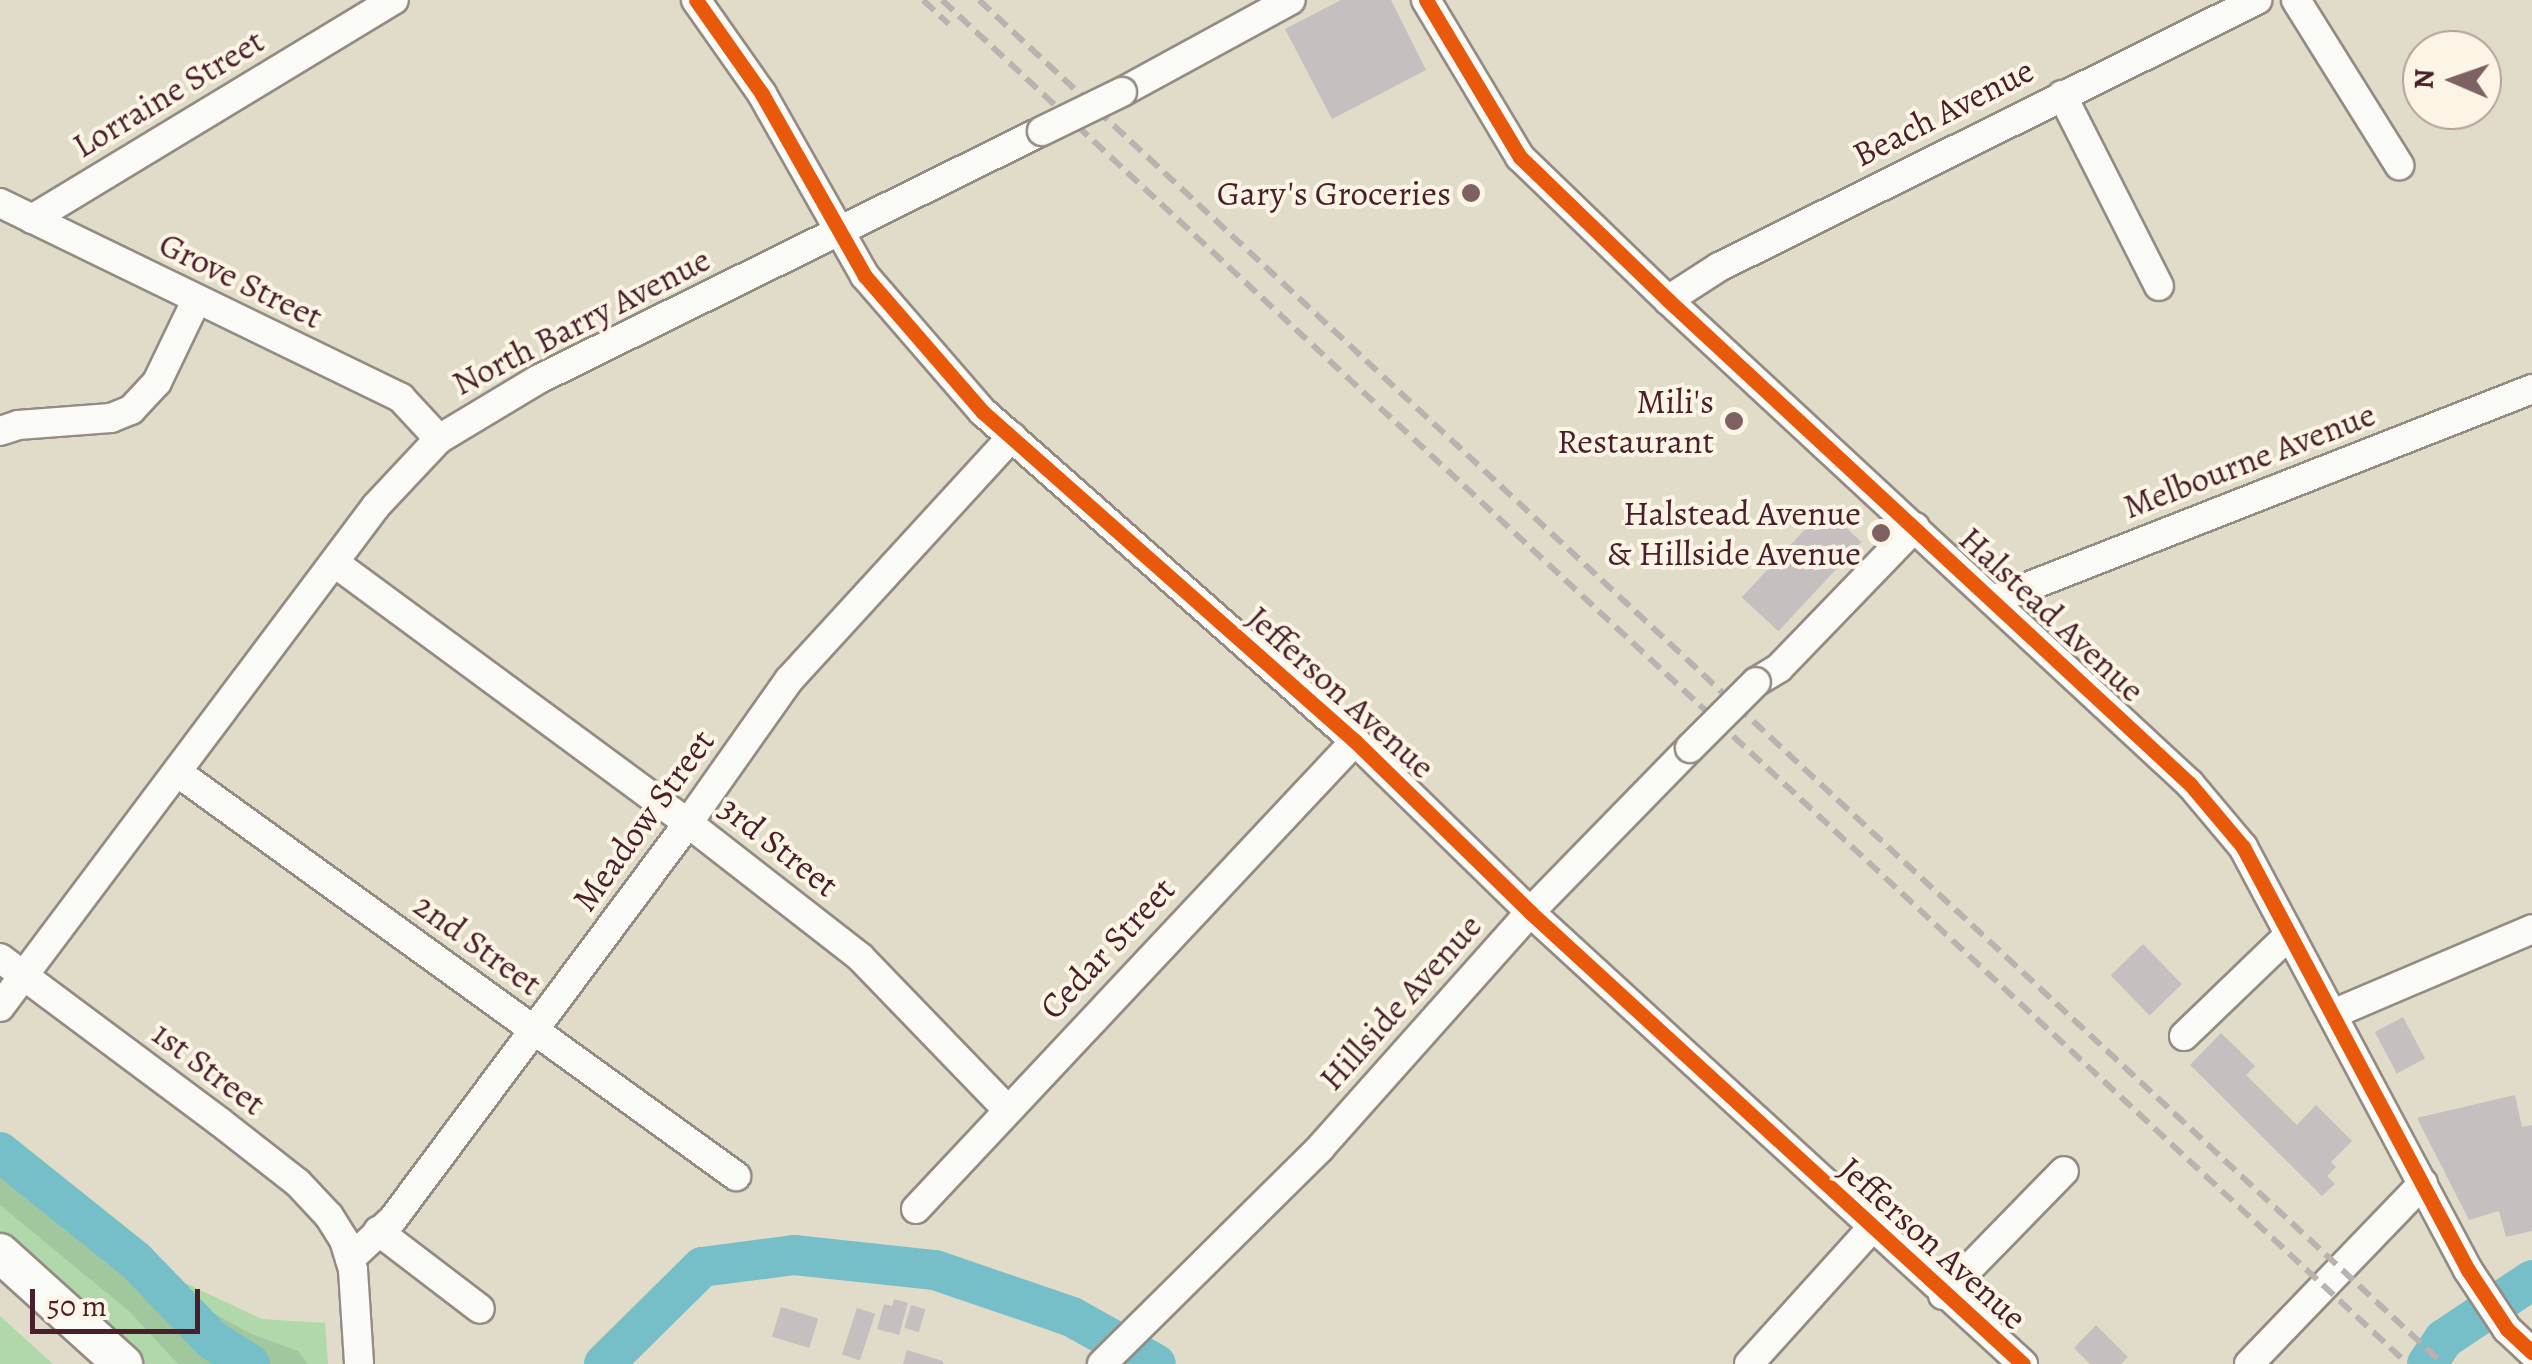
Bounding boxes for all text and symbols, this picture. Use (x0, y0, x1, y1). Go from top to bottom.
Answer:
street label: Lorraine Street (65, 19, 271, 167)
north arrow (2402, 30, 2502, 130)
street label: Beach Avenue (1846, 49, 2040, 175)
text: N (2405, 68, 2443, 90)
place label: Gary's Groceries (1217, 172, 1451, 214)
marker: Gary's Groceries (1460, 182, 1482, 204)
street label: Grove Street (153, 222, 329, 338)
street label: North Barry Avenue (445, 238, 717, 404)
place label: Mili's Restaurant (1557, 380, 1714, 462)
street label: Melbourne Avenue (2117, 393, 2381, 527)
marker: Mili's Restaurant (1723, 410, 1745, 432)
place label: Halstead Avenue & Hillside Avenue (1607, 492, 1861, 574)
street label: Halstead Avenue (1951, 517, 2153, 711)
marker: Halstead Avenue & Hillside Avenue (1870, 522, 1892, 544)
street label: Jefferson Avenue (1238, 597, 1444, 787)
street label: Meadow Street (563, 721, 723, 919)
street label: 3rd Street (711, 787, 847, 905)
street label: Cedar Street (1031, 868, 1183, 1028)
street label: 2nd Street (406, 884, 550, 1004)
street label: Hillside Avenue (1310, 905, 1490, 1099)
street label: 1st Street (144, 1012, 274, 1124)
street label: Jefferson Avenue (1830, 1148, 2036, 1338)
scale bar (35, 1269, 205, 1331)
text: 50 m (47, 1286, 107, 1326)

